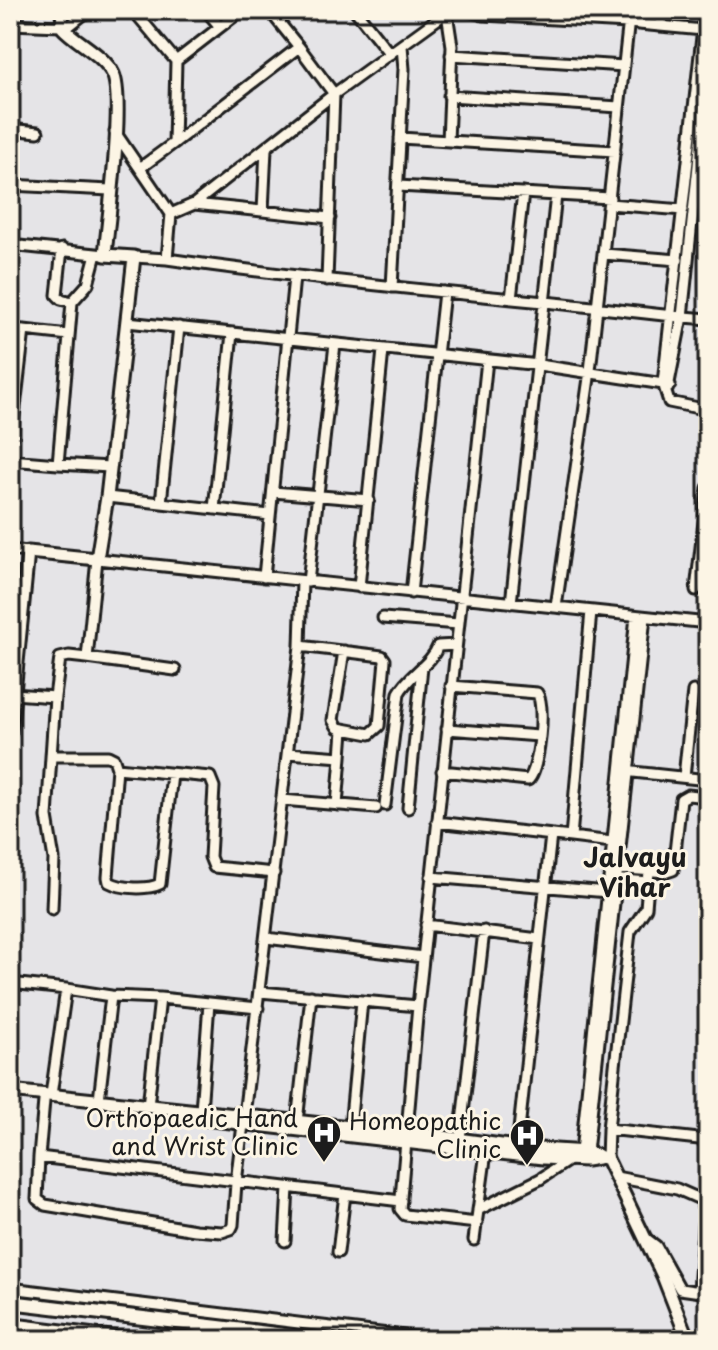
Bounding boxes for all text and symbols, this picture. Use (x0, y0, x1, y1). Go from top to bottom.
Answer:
district label: Jalvayu Vihar (583, 837, 687, 906)
place label: Orthopaedic Hand and Wrist Clinic (85, 1099, 298, 1163)
place label: Homeopathic Clinic (349, 1102, 501, 1166)
hospital icon: Orthopaedic Hand and Wrist Clinic (305, 1114, 343, 1164)
hospital icon: Homeopathic Clinic (508, 1117, 546, 1167)

